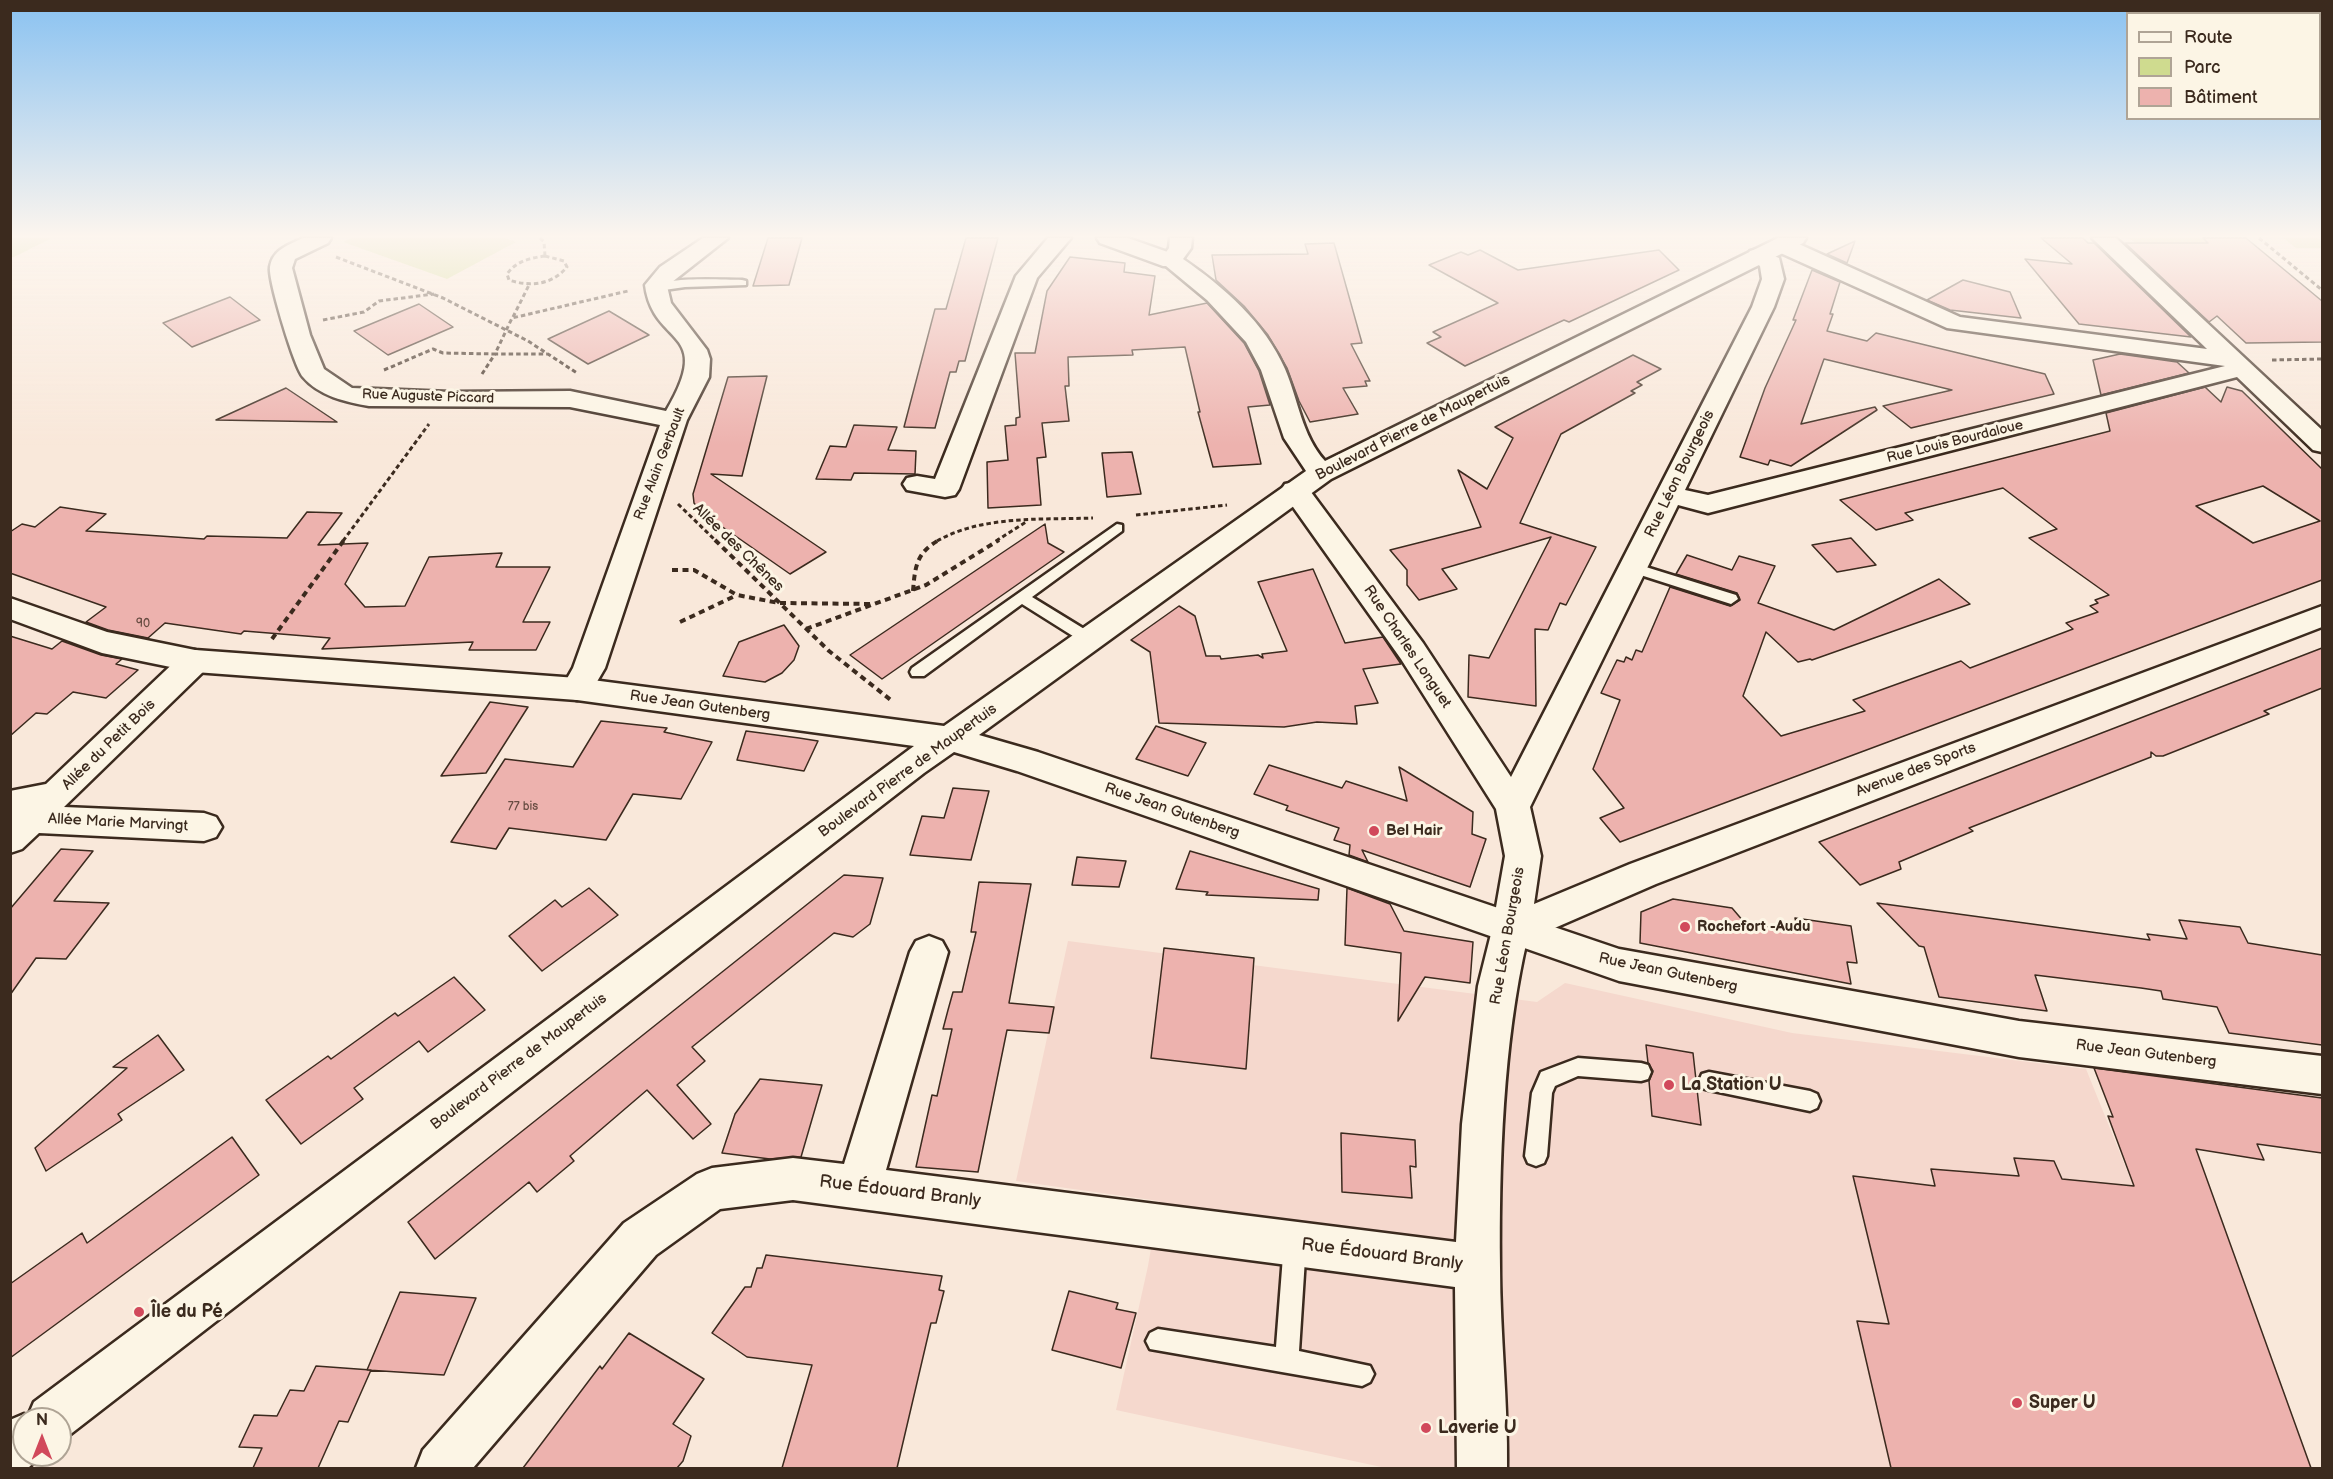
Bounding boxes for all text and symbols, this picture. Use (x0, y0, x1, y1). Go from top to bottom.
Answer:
legend (2126, 12, 2321, 120)
text: Route (2184, 27, 2233, 48)
text: Parc (2184, 57, 2221, 78)
text: Bâtiment (2184, 87, 2258, 108)
street label: Boulevard Pierre de Maupertuis (1313, 371, 1513, 485)
street label: Rue Auguste Piccard (361, 386, 495, 408)
street label: Rue Alain Gerbault (631, 405, 689, 523)
street label: Rue Léon Bourgeois (1641, 407, 1719, 541)
street label: Rue Louis Bourdaloue (1885, 417, 2025, 467)
street label: Allée des Chênes (689, 500, 787, 596)
street label: Rue Charles Longuet (1359, 582, 1455, 712)
house number: 90 (136, 617, 150, 631)
street label: Rue Jean Gutenberg (629, 687, 771, 725)
street label: Allée du Petit Bois (59, 696, 159, 794)
street label: Boulevard Pierre de Maupertuis (815, 700, 1001, 842)
street label: Avenue des Sports (1853, 739, 1979, 801)
street label: Rue Jean Gutenberg (1102, 779, 1242, 843)
house number: 77 bis (508, 800, 538, 814)
street label: Allée Marie Marvingt (47, 810, 189, 836)
place label: Bel Hair (1386, 822, 1442, 840)
marker: Bel Hair (1367, 824, 1381, 838)
street label: Rue Léon Bourgeois (1487, 866, 1529, 1006)
place label: Rochefort -Audu (1697, 918, 1810, 936)
marker: Rochefort -Audu (1678, 920, 1692, 934)
street label: Rue Jean Gutenberg (1597, 949, 1739, 997)
street label: Boulevard Pierre de Maupertuis (427, 990, 611, 1134)
street label: Rue Jean Gutenberg (2075, 1036, 2217, 1072)
place label: La Station U (1681, 1074, 1782, 1096)
marker: La Station U (1662, 1078, 1676, 1092)
street label: Rue Édouard Branly (818, 1171, 982, 1213)
street label: Rue Édouard Branly (1300, 1234, 1464, 1276)
place label: Île du Pé (151, 1301, 223, 1323)
marker: Île du Pé (132, 1305, 146, 1319)
place label: Super U (2029, 1392, 2096, 1414)
marker: Super U (2010, 1396, 2024, 1410)
north arrow (12, 1407, 72, 1467)
text: N (36, 1411, 48, 1430)
place label: Laverie U (1438, 1417, 1517, 1439)
marker: Laverie U (1419, 1421, 1433, 1435)

